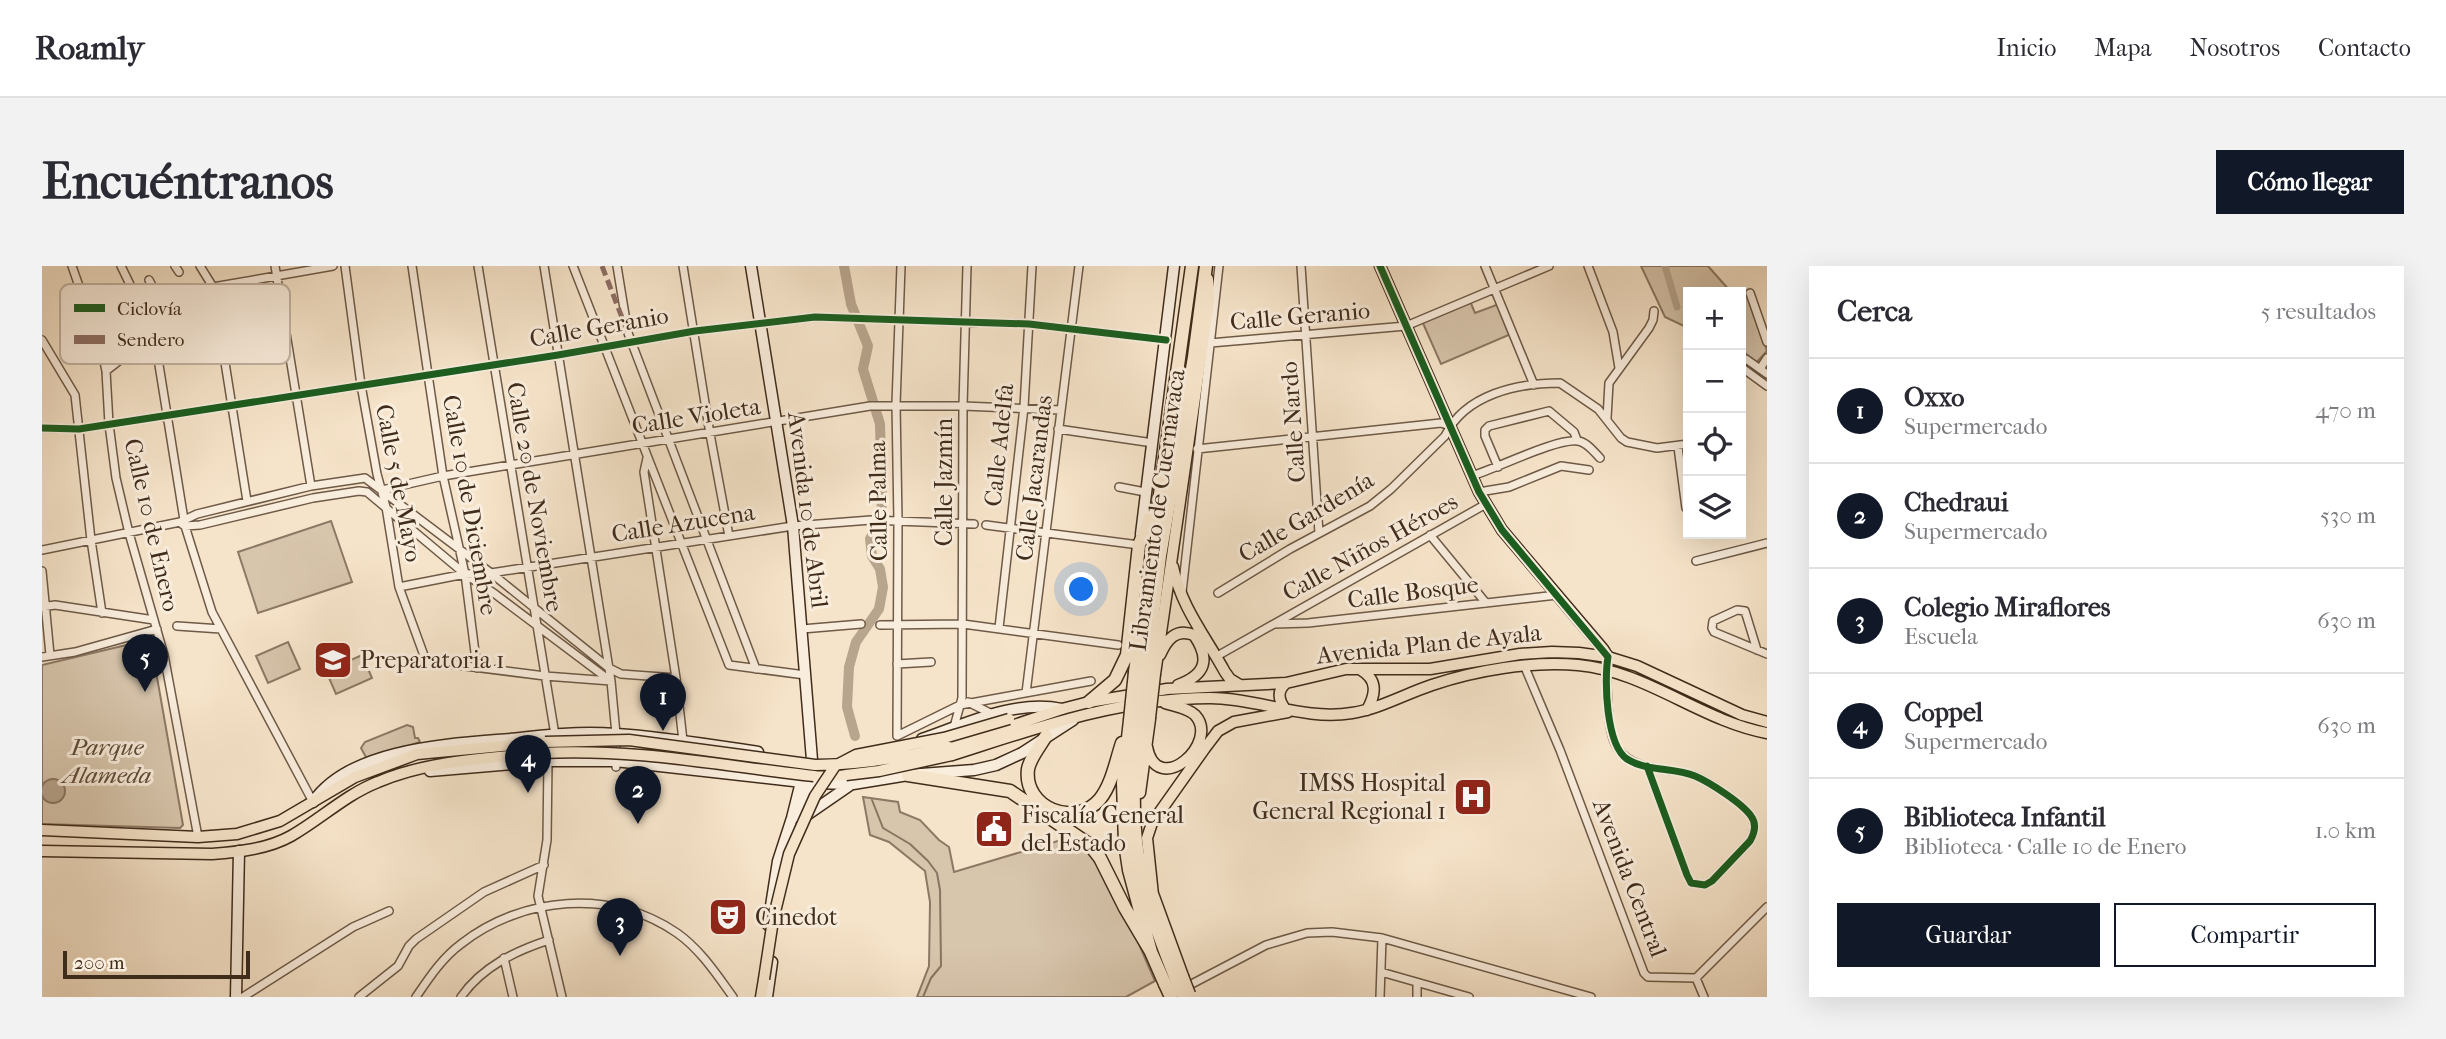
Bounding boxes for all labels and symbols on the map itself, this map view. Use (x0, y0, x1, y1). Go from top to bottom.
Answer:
legend (60, 284, 290, 364)
street label: Calle Geranio (1229, 296, 1371, 336)
text: Ciclovía (117, 298, 182, 320)
street label: Calle Geranio (527, 301, 671, 353)
text: Sendero (117, 329, 185, 351)
street label: Calle Nardo (1275, 361, 1311, 483)
street label: Libramiento de Cuernavaca (1123, 366, 1191, 653)
street label: Calle 20 de Noviembre (501, 380, 569, 614)
street label: Calle Adelfa (979, 381, 1019, 508)
street label: Calle Violeta (630, 392, 763, 440)
street label: Calle 10 de Diciembre (437, 393, 503, 617)
street label: Calle Jacarandas (1010, 393, 1058, 562)
street label: Calle 5 de Mayo (370, 402, 428, 564)
street label: Avenida 10 de Abril (782, 409, 834, 610)
street label: Calle Jazmín (930, 418, 958, 546)
street label: Calle 10 de Enero (118, 436, 186, 614)
street label: Calle Palma (863, 440, 893, 561)
street label: Calle Gardenía (1233, 465, 1379, 568)
street label: Calle Niños Héroes (1278, 487, 1463, 607)
street label: Calle Azucena (609, 498, 757, 548)
street label: Calle Bosque (1346, 570, 1480, 614)
your location (1064, 572, 1098, 606)
street label: Avenida Plan de Ayala (1314, 618, 1544, 670)
pin: 5 (122, 634, 168, 692)
school or university icon: Preparatoria 1 (312, 639, 354, 681)
place label: Preparatoria 1 (360, 646, 505, 674)
pin: 1 (640, 673, 686, 731)
park label: Parque Alameda (60, 733, 151, 789)
pin: 4 (505, 735, 551, 793)
pin: 2 (615, 766, 661, 824)
place label: IMSS Hospital General Regional 1 (1252, 769, 1446, 825)
hospital icon: IMSS Hospital General Regional 1 (1452, 776, 1494, 818)
street label: Avenida Central (1587, 794, 1673, 961)
place label: Fiscalía General del Estado (1021, 801, 1184, 857)
public building icon: Fiscalía General del Estado (973, 808, 1015, 850)
theatre icon: Cinedot (707, 896, 749, 938)
pin: 3 (597, 898, 643, 956)
place label: Cinedot (755, 903, 838, 931)
scale bar (63, 948, 250, 980)

